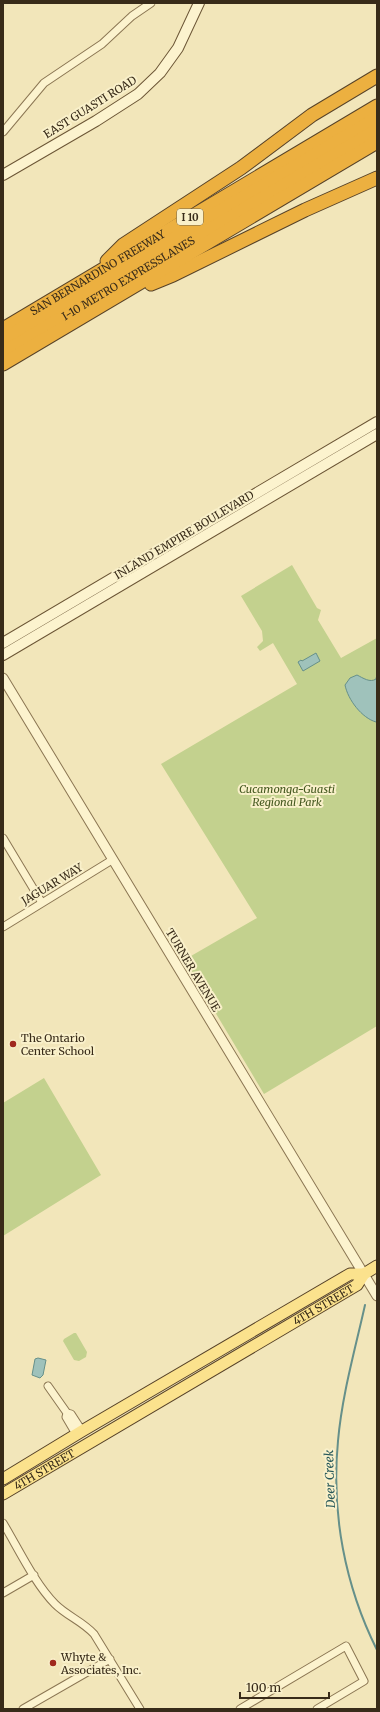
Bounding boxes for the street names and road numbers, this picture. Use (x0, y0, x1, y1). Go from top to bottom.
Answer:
street label: EAST GUASTI ROAD (41, 73, 139, 141)
road number: I 10 (177, 209, 203, 225)
street label: SAN BERNARDINO FREEWAY (27, 227, 168, 318)
street label: I-10 METRO EXPRESSLANES (59, 233, 198, 323)
street label: INLAND EMPIRE BOULEVARD (112, 488, 256, 582)
street label: JAGUAR WAY (18, 860, 86, 908)
street label: TURNER AVENUE (163, 926, 223, 1014)
street label: 4TH STREET (290, 1281, 357, 1328)
street label: 4TH STREET (11, 1446, 78, 1493)

